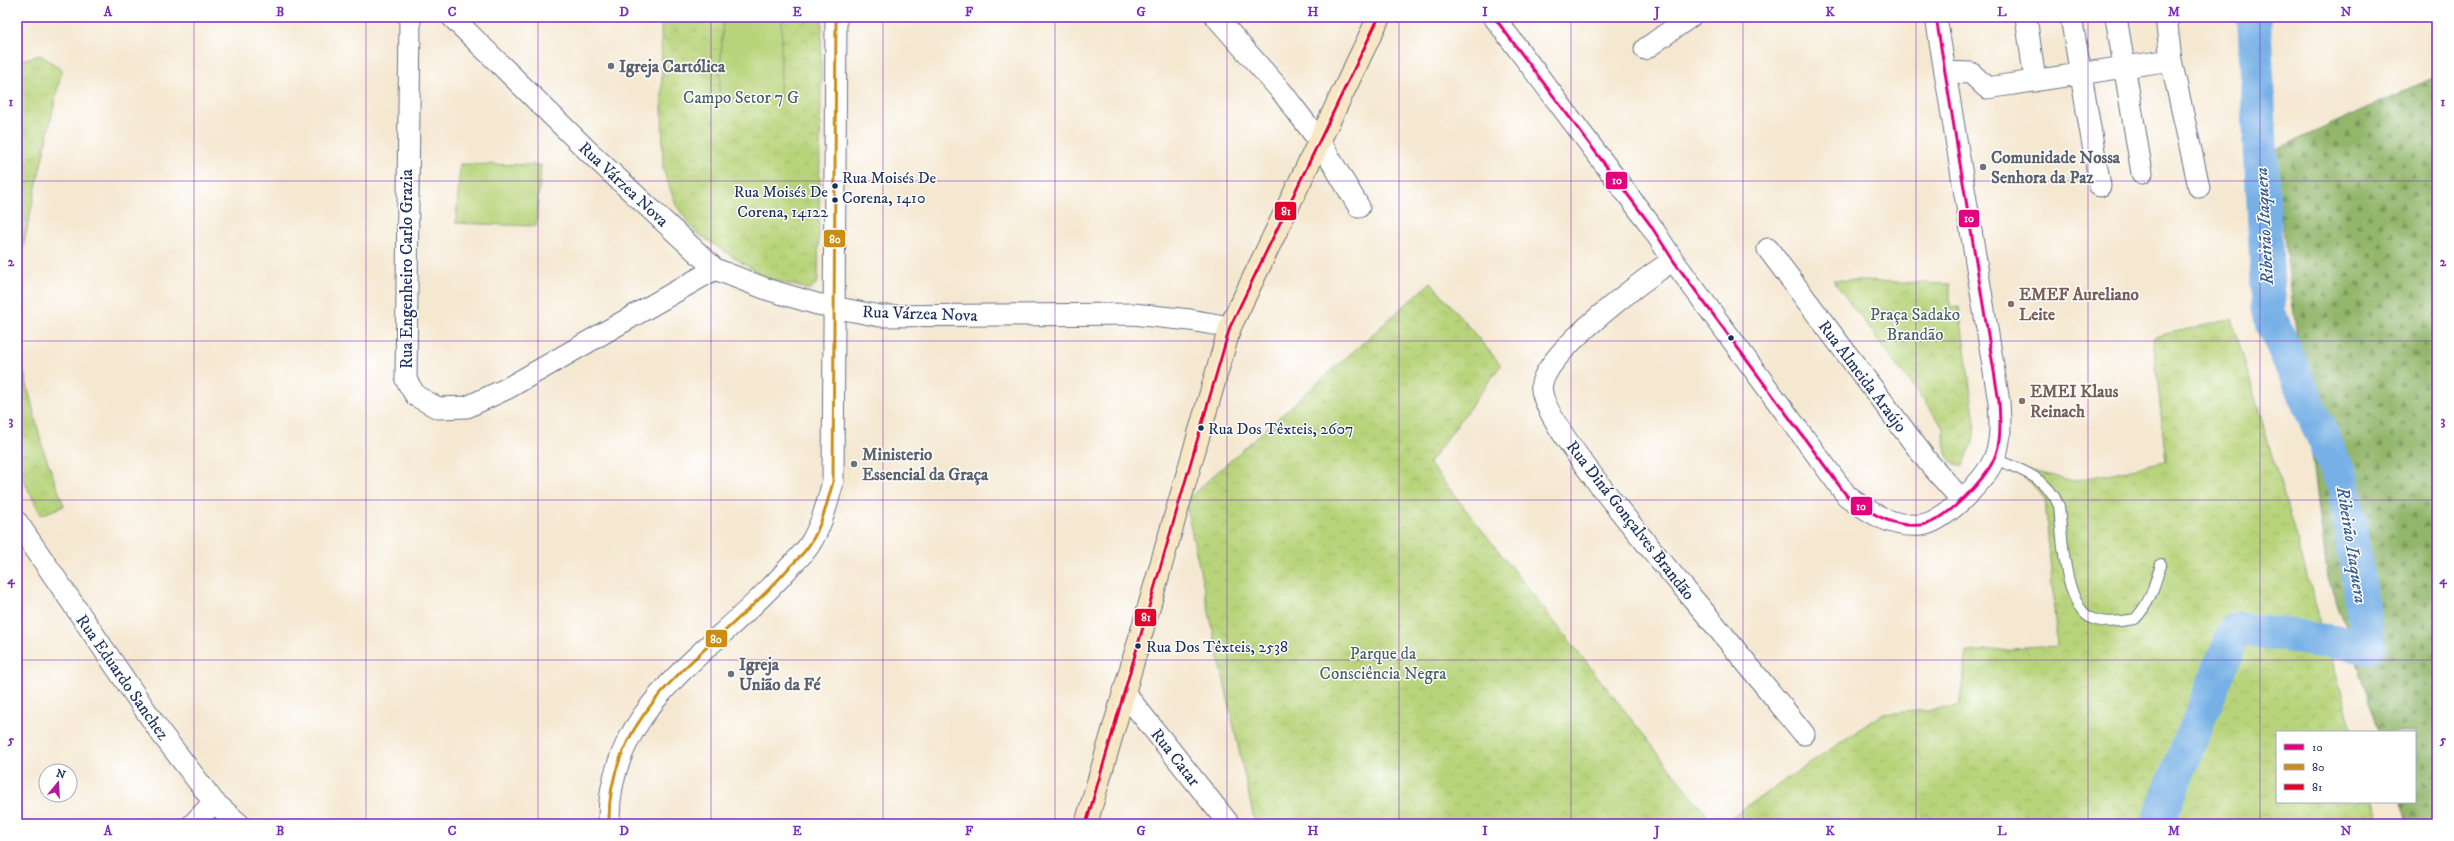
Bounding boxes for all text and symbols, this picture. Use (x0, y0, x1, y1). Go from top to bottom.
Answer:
text: A (103, 4, 113, 20)
text: B (276, 4, 284, 20)
text: C (448, 4, 457, 20)
text: D (619, 4, 629, 20)
text: E (792, 4, 802, 20)
text: F (965, 4, 974, 20)
text: G (1136, 4, 1146, 20)
text: H (1308, 4, 1319, 20)
text: I (1482, 4, 1488, 20)
text: J (1652, 4, 1660, 21)
text: K (1825, 4, 1835, 20)
text: L (1997, 4, 2007, 20)
text: M (2168, 4, 2180, 20)
text: N (2341, 4, 2352, 20)
place label: Igreja Cartólica (619, 56, 726, 78)
marker: Igreja Cartólica (606, 61, 616, 71)
park label: Campo Setor 7 G (683, 87, 799, 109)
text: 1 (9, 94, 14, 110)
text: 1 (2441, 94, 2446, 110)
street label: Rua Várzea Nova (574, 137, 674, 233)
place label: Comunidade Nossa Senhora da Paz (1991, 147, 2121, 189)
marker: Comunidade Nossa Senhora da Paz (1978, 162, 1988, 172)
water label: Ribeirão Itaquera (2251, 166, 2279, 286)
street label: Rua Engenheiro Carlo Grazia (396, 168, 418, 369)
place label: Rua Moisés De Corena, 1410 (842, 168, 937, 208)
line badge: 10 (1605, 171, 1628, 190)
text: 10 (1612, 174, 1622, 188)
marker: Rua Moisés De Corena, 1410 (830, 181, 840, 191)
place label: Rua Moisés De Corena, 14122 (734, 182, 828, 222)
marker: Rua Moisés De Corena, 14122 (830, 195, 840, 205)
line badge: 81 (1274, 201, 1297, 221)
text: 81 (1281, 205, 1291, 219)
line badge: 10 (1958, 209, 1980, 228)
text: 10 (1964, 212, 1974, 226)
line badge: 80 (823, 229, 846, 248)
text: 80 (829, 233, 841, 247)
text: 2 (8, 254, 15, 270)
text: 2 (2440, 254, 2447, 270)
place label: EMEF Aureliano Leite (2019, 284, 2139, 326)
marker: EMEF Aureliano Leite (2006, 299, 2016, 309)
street label: Rua Várzea Nova (862, 301, 979, 327)
park label: Praça Sadako Brandão (1870, 304, 1960, 346)
street label: Rua Almeida Araújo (1813, 316, 1912, 437)
unlabelled marker (1726, 333, 1736, 343)
place label: EMEI Klaus Reinach (2030, 381, 2119, 423)
marker: EMEI Klaus Reinach (2017, 396, 2027, 406)
text: 3 (9, 413, 14, 429)
text: 3 (2441, 413, 2446, 429)
place label: Rua Dos Têxteis, 2607 (1208, 419, 1353, 439)
marker: Rua Dos Têxteis, 2607 (1196, 423, 1206, 433)
street label: Rua Diná Gonçalves Brandão (1561, 436, 1699, 605)
place label: Ministerio Essencial da Graça (862, 444, 989, 486)
marker: Ministerio Essencial da Graça (849, 459, 859, 469)
water label: Ribeirão Itaquera (2331, 484, 2371, 605)
line badge: 10 (1850, 496, 1873, 516)
text: 10 (1856, 500, 1866, 514)
text: 4 (6, 572, 15, 589)
text: 4 (2438, 572, 2447, 589)
line badge: 81 (1134, 608, 1157, 627)
street label: Rua Eduardo Sanchez (71, 610, 174, 745)
text: 81 (1141, 611, 1151, 625)
line badge: 80 (705, 629, 728, 648)
text: 80 (710, 633, 722, 647)
place label: Rua Dos Têxteis, 2538 (1146, 637, 1288, 657)
marker: Rua Dos Têxteis, 2538 (1133, 641, 1143, 651)
park label: Parque da Consciência Negra (1320, 643, 1447, 685)
place label: Igreja União da Fé (739, 654, 822, 696)
marker: Igreja União da Fé (726, 669, 736, 679)
street label: Rua Catar (1146, 724, 1205, 792)
legend (2276, 731, 2416, 803)
text: 5 (7, 732, 15, 748)
text: 5 (2439, 732, 2447, 748)
text: 10 (2312, 740, 2323, 755)
text: 80 (2312, 760, 2324, 775)
north arrow (38, 763, 78, 803)
text: N (54, 766, 67, 782)
text: 81 (2312, 780, 2322, 795)
text: A (103, 823, 113, 839)
text: B (276, 823, 284, 839)
text: C (448, 823, 457, 839)
text: D (619, 823, 629, 839)
text: E (792, 823, 802, 839)
text: F (965, 823, 974, 839)
text: G (1136, 823, 1146, 839)
text: H (1308, 823, 1319, 839)
text: I (1482, 823, 1488, 839)
text: J (1652, 823, 1660, 840)
text: K (1825, 823, 1835, 839)
text: L (1997, 823, 2007, 839)
text: M (2168, 823, 2180, 839)
text: N (2341, 823, 2352, 839)

